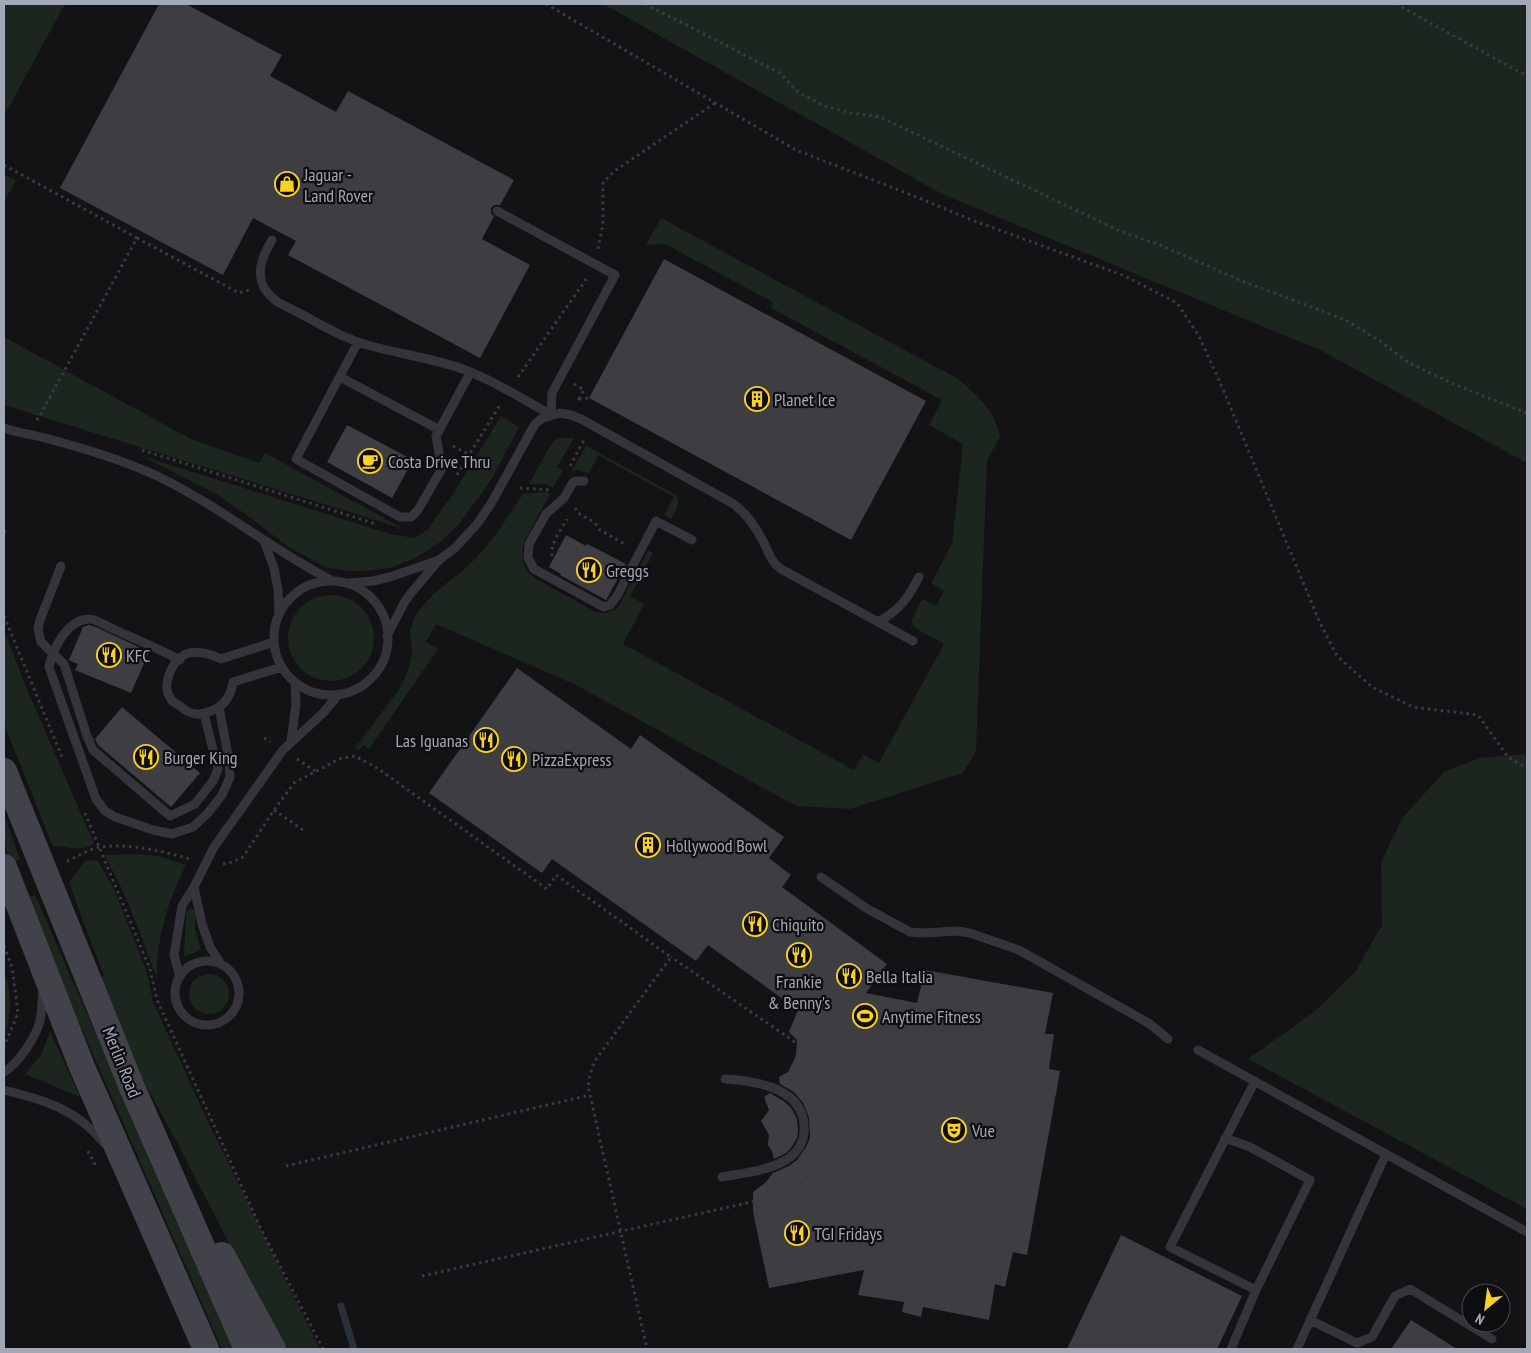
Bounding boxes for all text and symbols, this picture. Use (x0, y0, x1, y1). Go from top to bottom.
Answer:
place label: Jaguar - Land Rover (303, 163, 373, 207)
shop icon: Jaguar - Land Rover (274, 171, 300, 197)
building icon: Planet Ice (744, 386, 770, 412)
place label: Planet Ice (774, 388, 835, 411)
cafe icon: Costa Drive Thru (357, 448, 383, 474)
place label: Costa Drive Thru (388, 450, 490, 473)
restaurant icon: Greggs (576, 557, 602, 583)
place label: Greggs (606, 559, 649, 582)
restaurant icon: KFC (96, 642, 122, 668)
place label: KFC (126, 644, 151, 667)
restaurant icon: Las Iguanas (473, 727, 499, 753)
place label: Las Iguanas (396, 729, 468, 752)
restaurant icon: Burger King (133, 744, 159, 770)
place label: Burger King (164, 746, 238, 769)
restaurant icon: PizzaExpress (501, 746, 527, 772)
place label: PizzaExpress (532, 748, 612, 771)
building icon: Hollywood Bowl (635, 832, 661, 858)
place label: Hollywood Bowl (666, 834, 768, 857)
restaurant icon: Chiquito (742, 911, 768, 937)
place label: Chiquito (772, 913, 824, 936)
restaurant icon: Frankie & Benny's (786, 942, 812, 968)
restaurant icon: Bella Italia (836, 963, 862, 989)
place label: Bella Italia (866, 965, 933, 988)
place label: Frankie & Benny's (768, 970, 830, 1014)
sports icon: Anytime Fitness (852, 1003, 878, 1029)
place label: Anytime Fitness (882, 1005, 981, 1028)
street label: Merlin Road (97, 1023, 147, 1101)
theatre icon: Vue (941, 1117, 967, 1143)
place label: Vue (971, 1119, 995, 1142)
restaurant icon: TGI Fridays (784, 1220, 810, 1246)
place label: TGI Fridays (814, 1222, 882, 1245)
north arrow (1461, 1283, 1511, 1333)
text: N (1472, 1310, 1487, 1329)

